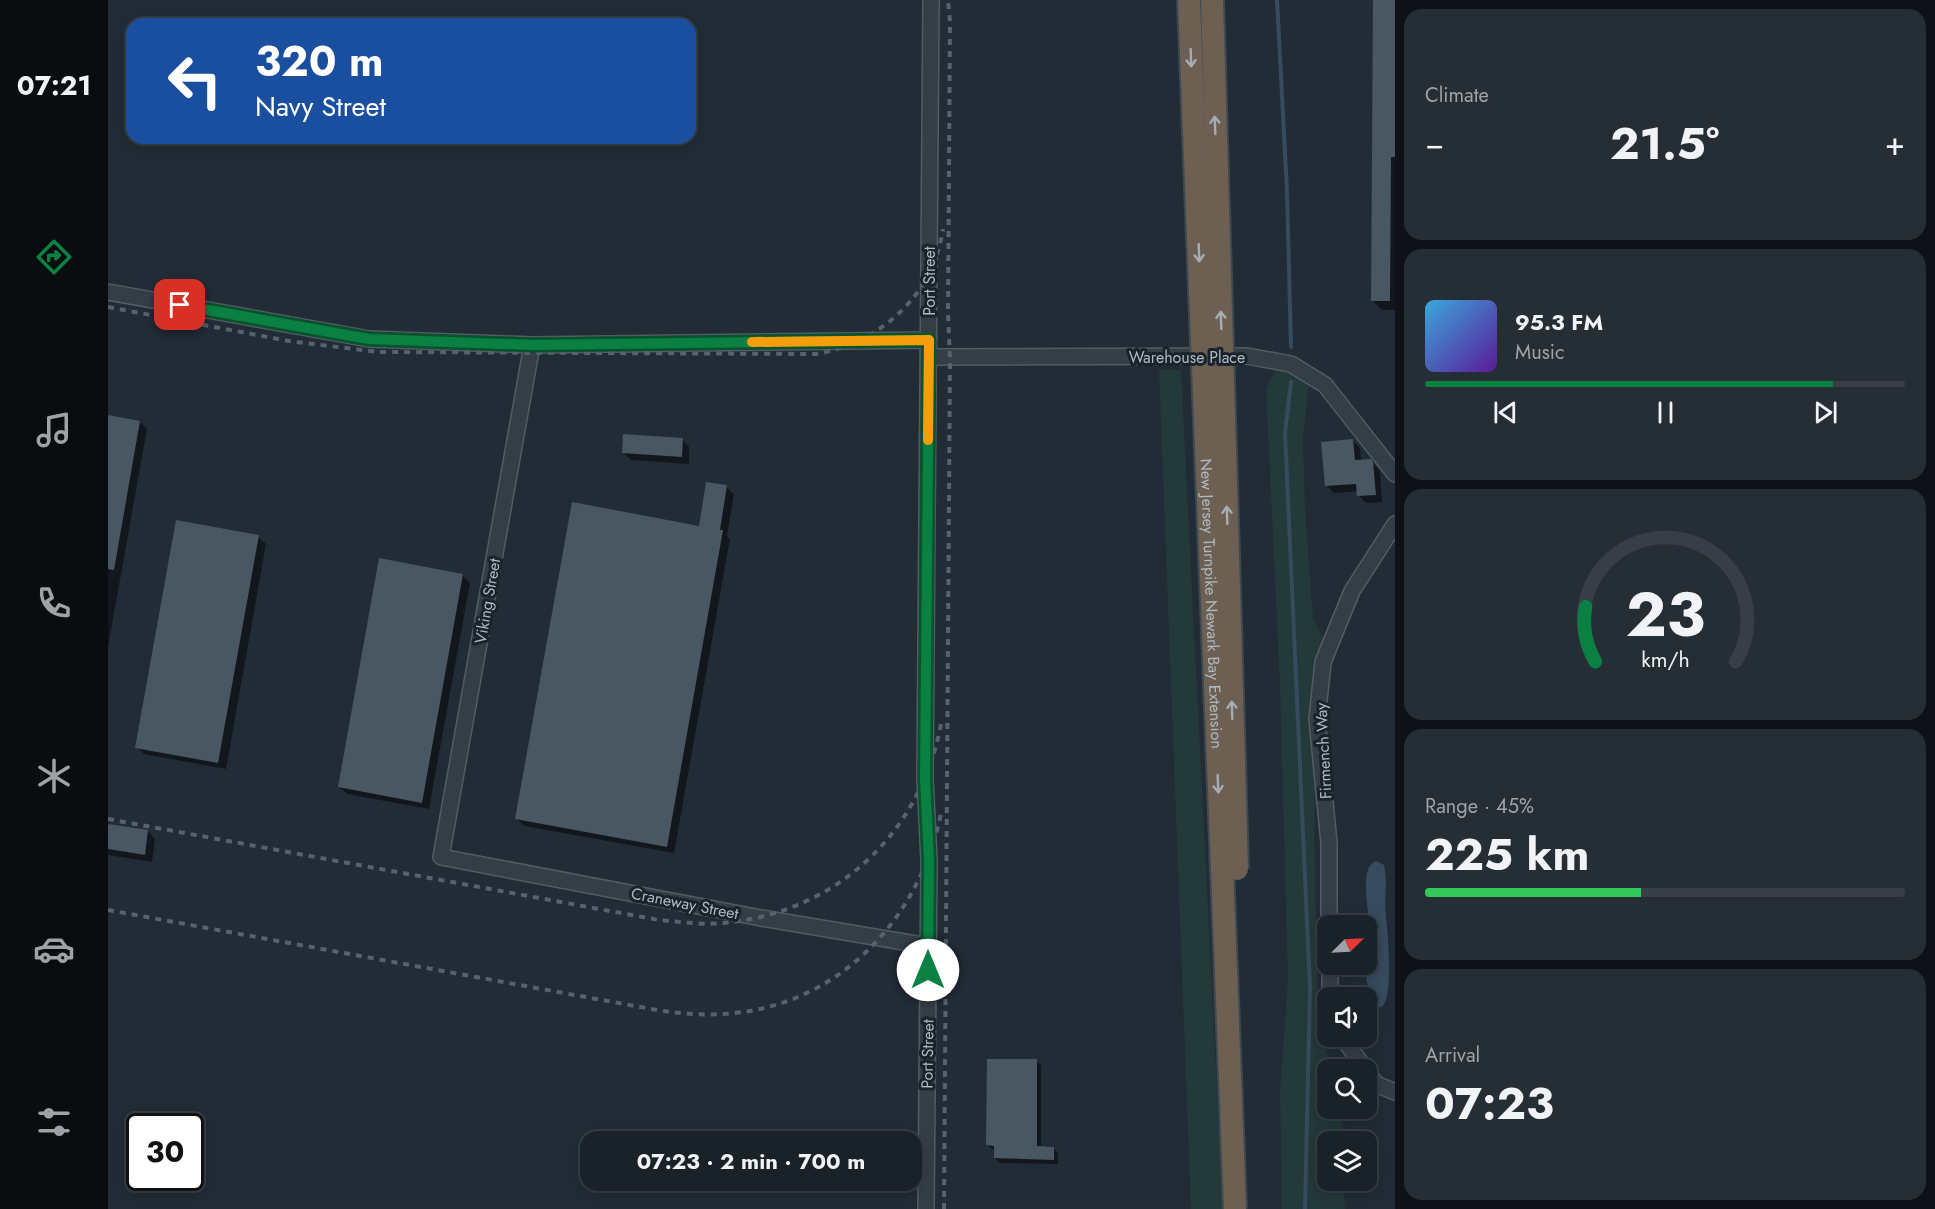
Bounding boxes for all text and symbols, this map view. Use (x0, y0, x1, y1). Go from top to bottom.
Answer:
text: 320 m (255, 31, 383, 92)
icon: left (156, 42, 234, 120)
one-way arrow (1186, 48, 1197, 68)
text: 07:21 (17, 66, 91, 105)
text: Climate (1425, 81, 1489, 110)
text: Navy Street (255, 87, 386, 126)
text: 21.5° (1610, 111, 1719, 176)
one-way arrow (1210, 116, 1221, 136)
text: − (1425, 120, 1444, 167)
text: + (1885, 120, 1905, 167)
icon: directions (33, 236, 75, 278)
one-way arrow (1193, 243, 1204, 263)
street label: Port Street (918, 246, 941, 316)
pin (154, 279, 205, 330)
icon: arrive (163, 288, 196, 321)
text: 95.3 FM (1515, 306, 1603, 338)
one-way arrow (1215, 310, 1227, 330)
text: Music (1515, 338, 1565, 367)
street label: Warehouse Place (1129, 346, 1245, 369)
icon: previous (1489, 396, 1522, 429)
icon: pause (1649, 396, 1682, 429)
icon: next (1809, 396, 1842, 429)
icon: music (33, 409, 75, 451)
street label: New Jersey Turnpike Newark Bay Extension (1194, 458, 1228, 749)
one-way arrow (1221, 505, 1232, 525)
street label: Viking Street (469, 556, 506, 646)
text: 23 (1625, 569, 1705, 659)
icon: phone (33, 582, 75, 624)
text: km/h (1641, 644, 1689, 675)
one-way arrow (1227, 700, 1238, 720)
street label: Firmench Way (1309, 701, 1338, 800)
icon: climate (33, 755, 75, 797)
one-way arrow (1213, 773, 1224, 793)
text: Range · 45% (1425, 792, 1534, 821)
text: 225 km (1425, 822, 1589, 887)
street label: Craneway Street (629, 882, 741, 925)
north arrow (1317, 915, 1377, 975)
map controls (1317, 915, 1377, 1191)
icon: car (33, 928, 75, 970)
position arrow (896, 938, 960, 1002)
button: sound (1317, 987, 1377, 1047)
street label: Port Street (915, 1019, 940, 1089)
text: Arrival (1425, 1041, 1480, 1070)
button: search (1317, 1059, 1377, 1119)
text: 07:23 (1425, 1071, 1554, 1136)
icon: filters (33, 1101, 75, 1143)
speed limit sign: 30 (126, 1113, 204, 1191)
button: layers (1317, 1131, 1377, 1191)
text: 07:23 · 2 min · 700 m (637, 1145, 865, 1177)

